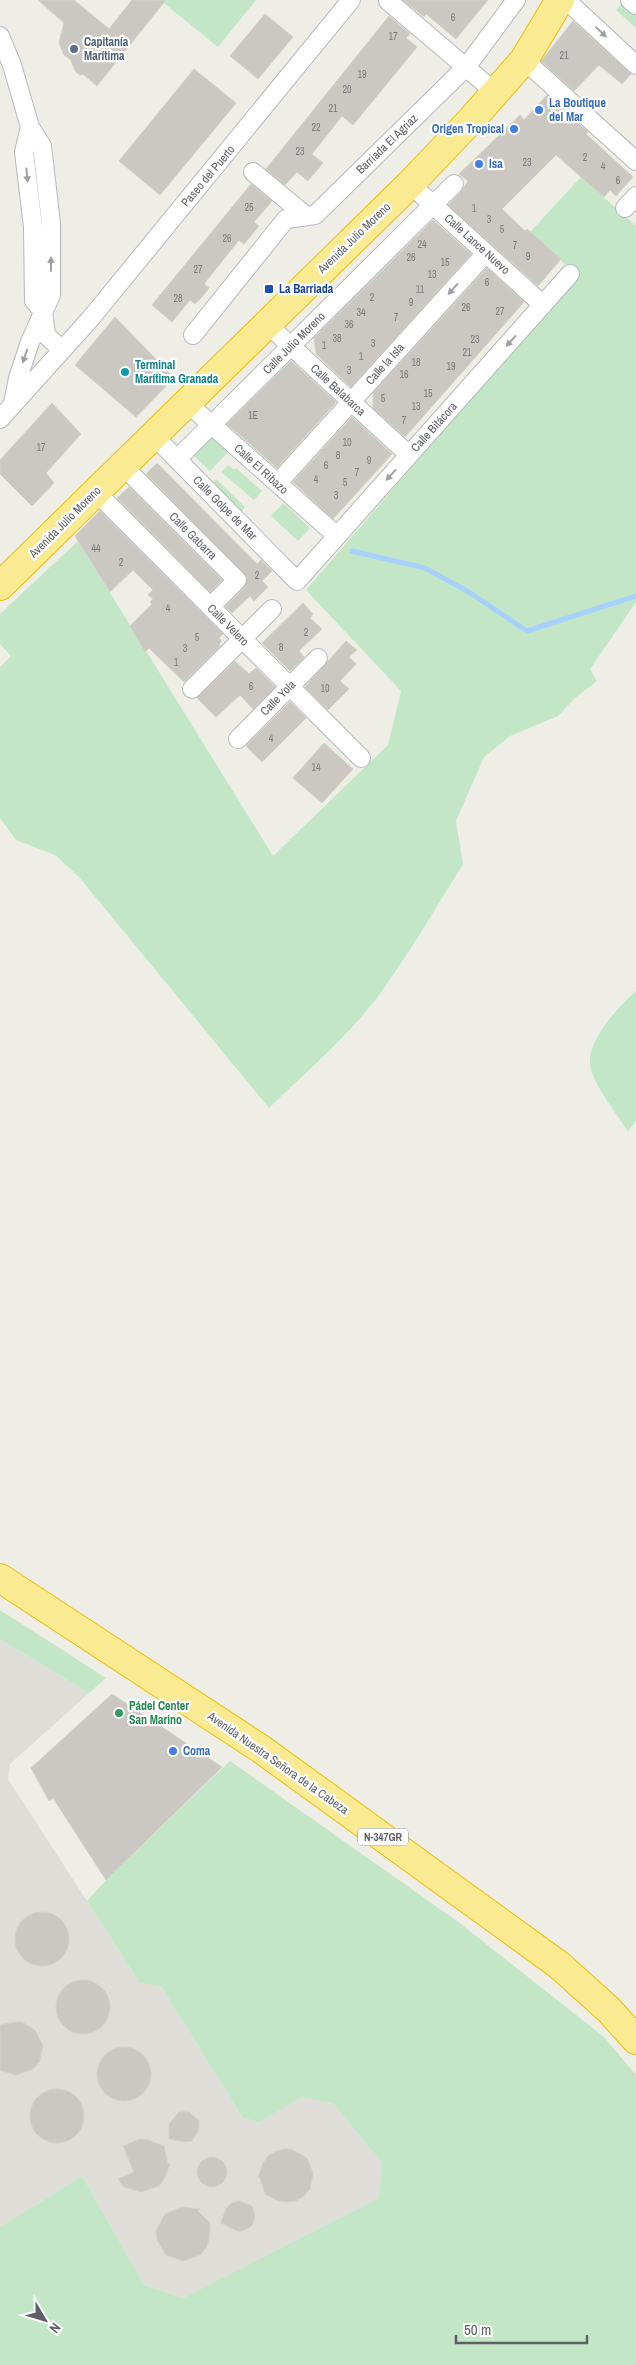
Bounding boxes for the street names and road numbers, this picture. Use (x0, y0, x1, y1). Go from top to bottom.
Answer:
street label: Barriada El Agriaz (353, 110, 421, 177)
street label: Paseo del Puerto (178, 142, 238, 210)
street label: Avenida Julio Moreno (313, 199, 394, 278)
street label: Calle Lance Nuevo (441, 210, 513, 278)
street label: Calle Julio Moreno (259, 308, 329, 378)
street label: Calle la Isla (362, 339, 408, 388)
street label: Calle Balabarca (307, 360, 369, 420)
street label: Calle Bitácora (407, 398, 461, 455)
street label: Calle El Ribazo (230, 440, 292, 498)
street label: Calle Golpe de Mar (189, 472, 261, 544)
street label: Avenida Julio Moreno (25, 483, 104, 562)
street label: Calle Gabarra (166, 509, 221, 564)
street label: Calle Velero (204, 601, 252, 649)
street label: Calle Yola (257, 676, 300, 719)
street label: Avenida Nuestra Señora de la Cabeza (204, 1708, 352, 1818)
road number: N-347GR (358, 1828, 408, 1845)

